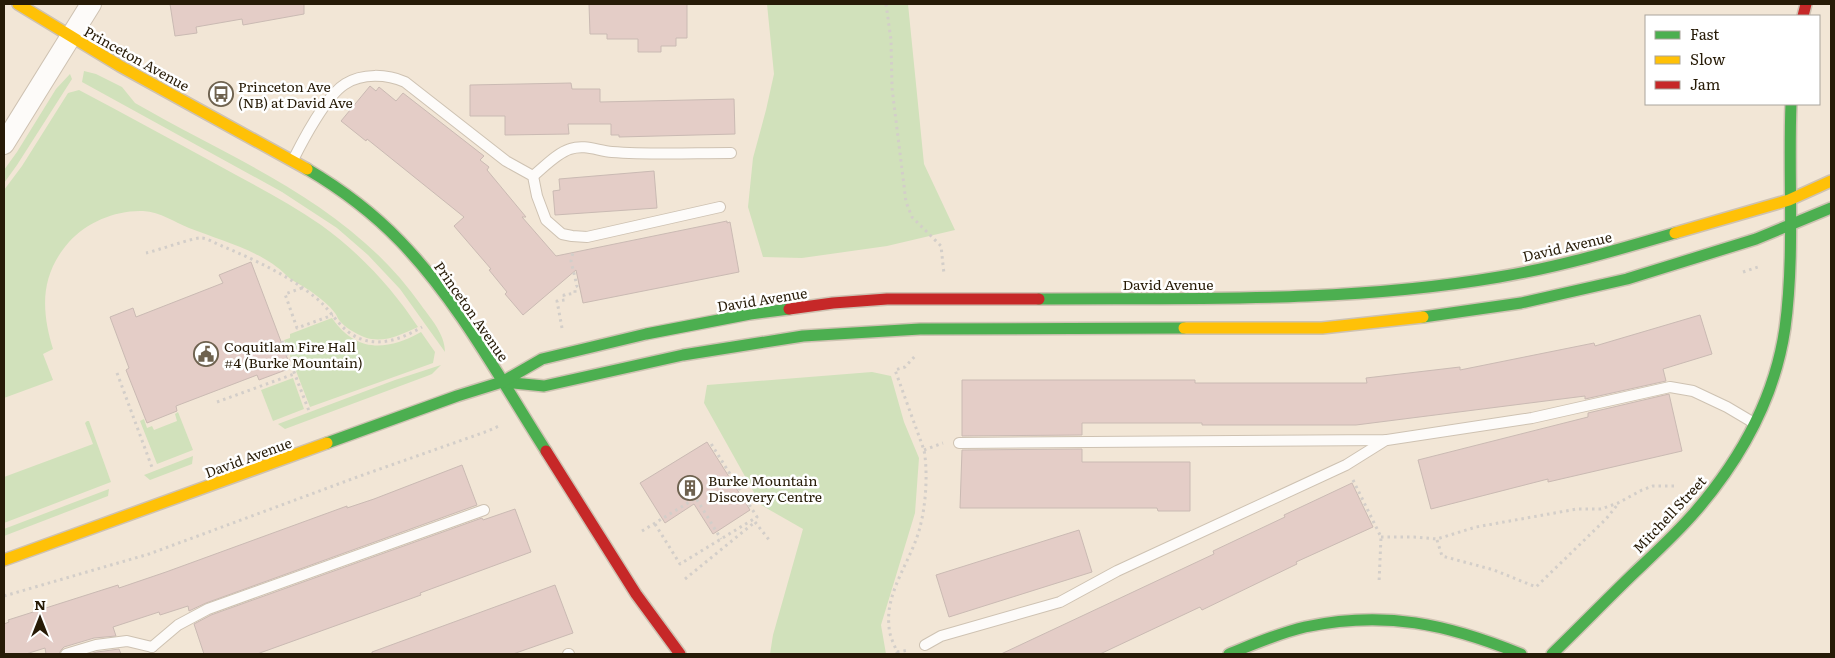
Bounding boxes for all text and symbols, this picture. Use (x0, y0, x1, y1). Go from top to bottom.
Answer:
legend (1645, 15, 1820, 105)
street label: Princeton Avenue (81, 21, 193, 95)
text: Fast (1690, 22, 1719, 45)
text: Slow (1690, 47, 1725, 70)
text: Jam (1690, 72, 1721, 95)
place label: Princeton Ave (NB) at David Ave (238, 76, 353, 112)
bus stop icon: Princeton Ave (NB) at David Ave (208, 81, 234, 107)
street label: David Avenue (1520, 226, 1614, 266)
street label: Princeton Avenue (430, 257, 514, 365)
street label: David Avenue (1122, 274, 1214, 294)
street label: David Avenue (715, 282, 809, 316)
place label: Coquitlam Fire Hall #4 (Burke Mountain) (224, 336, 363, 372)
public building icon: Coquitlam Fire Hall #4 (Burke Mountain) (193, 341, 219, 367)
street label: David Avenue (202, 432, 294, 482)
place label: Burke Mountain Discovery Centre (708, 470, 822, 506)
street label: Mitchell Street (1628, 471, 1710, 557)
building icon: Burke Mountain Discovery Centre (677, 475, 703, 501)
north arrow (15, 593, 65, 643)
text: N (34, 594, 46, 614)

